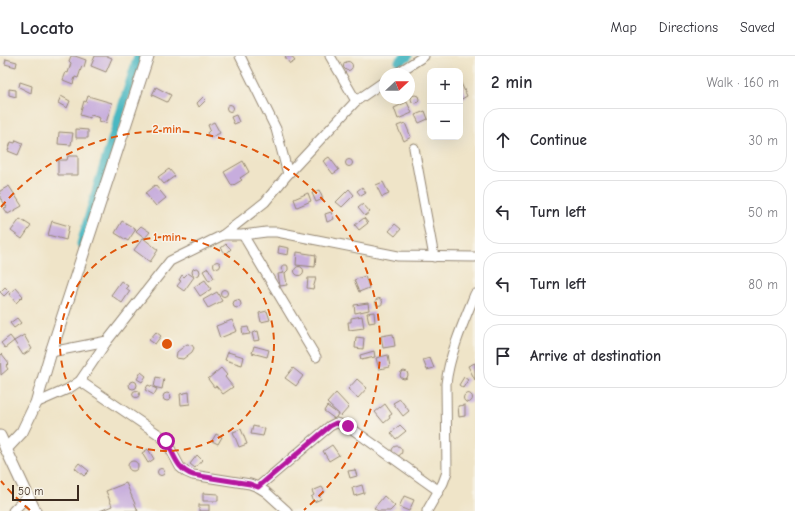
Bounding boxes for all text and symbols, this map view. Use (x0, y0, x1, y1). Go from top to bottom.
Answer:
text: Locato (20, 17, 74, 39)
text: Map (610, 19, 637, 36)
text: Directions (659, 19, 718, 36)
text: Saved (740, 19, 775, 36)
north arrow (379, 68, 415, 104)
map controls (427, 68, 463, 140)
button: + (427, 68, 463, 104)
text: 2 min (491, 73, 532, 92)
text: Walk · 160 m (707, 75, 779, 90)
button: − (427, 104, 463, 140)
text: 2 min (152, 122, 182, 136)
icon: ahead (492, 129, 514, 151)
text: Continue (530, 131, 587, 149)
text: 30 m (748, 133, 778, 148)
icon: left (492, 201, 514, 223)
text: Turn left (530, 203, 586, 221)
text: 50 m (748, 205, 778, 220)
text: 1 min (153, 230, 181, 244)
icon: left (492, 273, 514, 295)
text: Turn left (530, 275, 586, 293)
text: 80 m (748, 277, 778, 292)
centre of rings (160, 337, 174, 351)
icon: arrive (492, 345, 514, 367)
text: Arrive at destination (530, 347, 661, 365)
route end (339, 417, 357, 435)
route start (157, 432, 175, 450)
scale bar (12, 483, 79, 502)
text: 50 m (18, 485, 43, 498)

